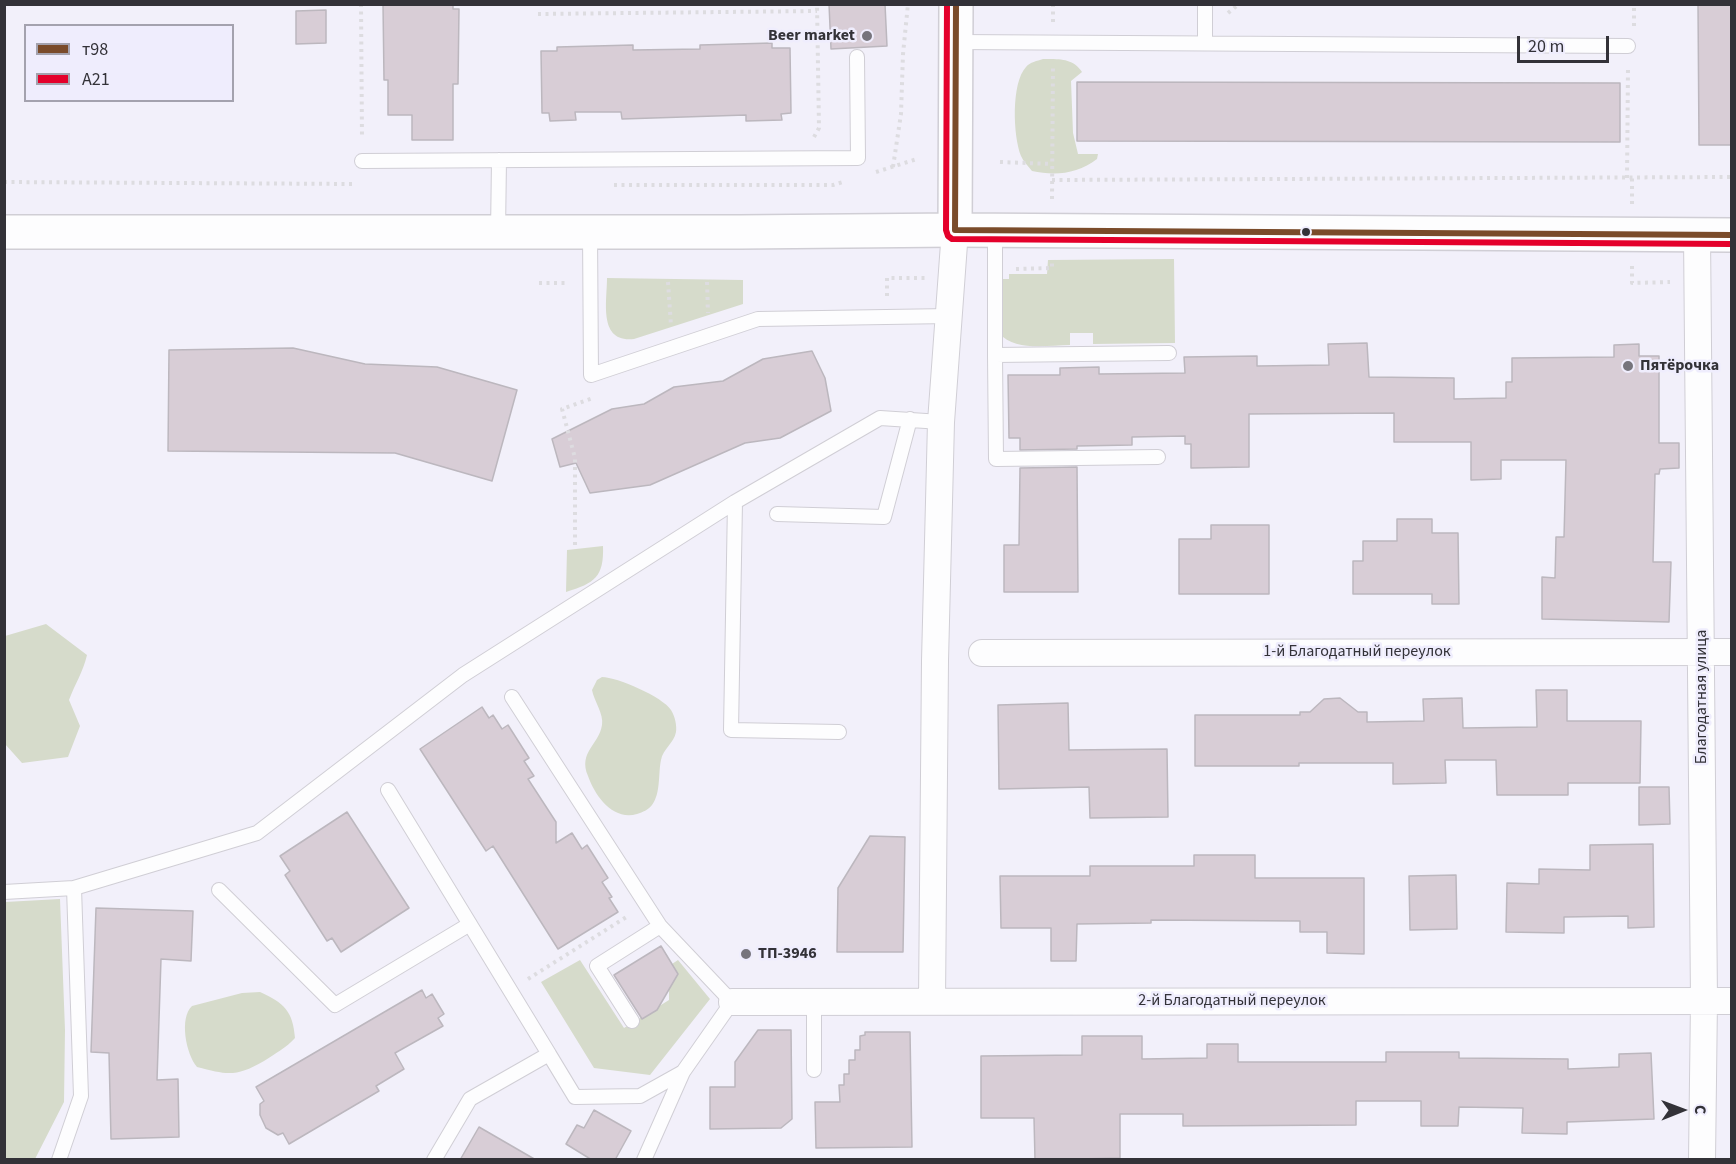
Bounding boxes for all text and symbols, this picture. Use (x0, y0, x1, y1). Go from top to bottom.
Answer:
legend (24, 24, 234, 102)
scale bar (1520, 24, 1612, 62)
place label: Beer market (768, 26, 855, 46)
marker: Beer market (860, 29, 874, 43)
text: 20 m (1528, 34, 1564, 59)
text: т98 (82, 37, 108, 62)
text: А21 (82, 67, 110, 92)
unlabelled marker (1300, 226, 1312, 238)
place label: Пятёрочка (1640, 356, 1719, 376)
marker: Пятёрочка (1621, 359, 1635, 373)
street label: Благодатная улица (1692, 630, 1712, 764)
street label: 1-й Благодатный переулок (1263, 642, 1451, 662)
place label: ТП-3946 (758, 944, 817, 964)
marker: ТП-3946 (739, 947, 753, 961)
street label: 2-й Благодатный переулок (1138, 991, 1326, 1011)
north arrow (1652, 1080, 1712, 1140)
text: С (1689, 1105, 1711, 1115)

